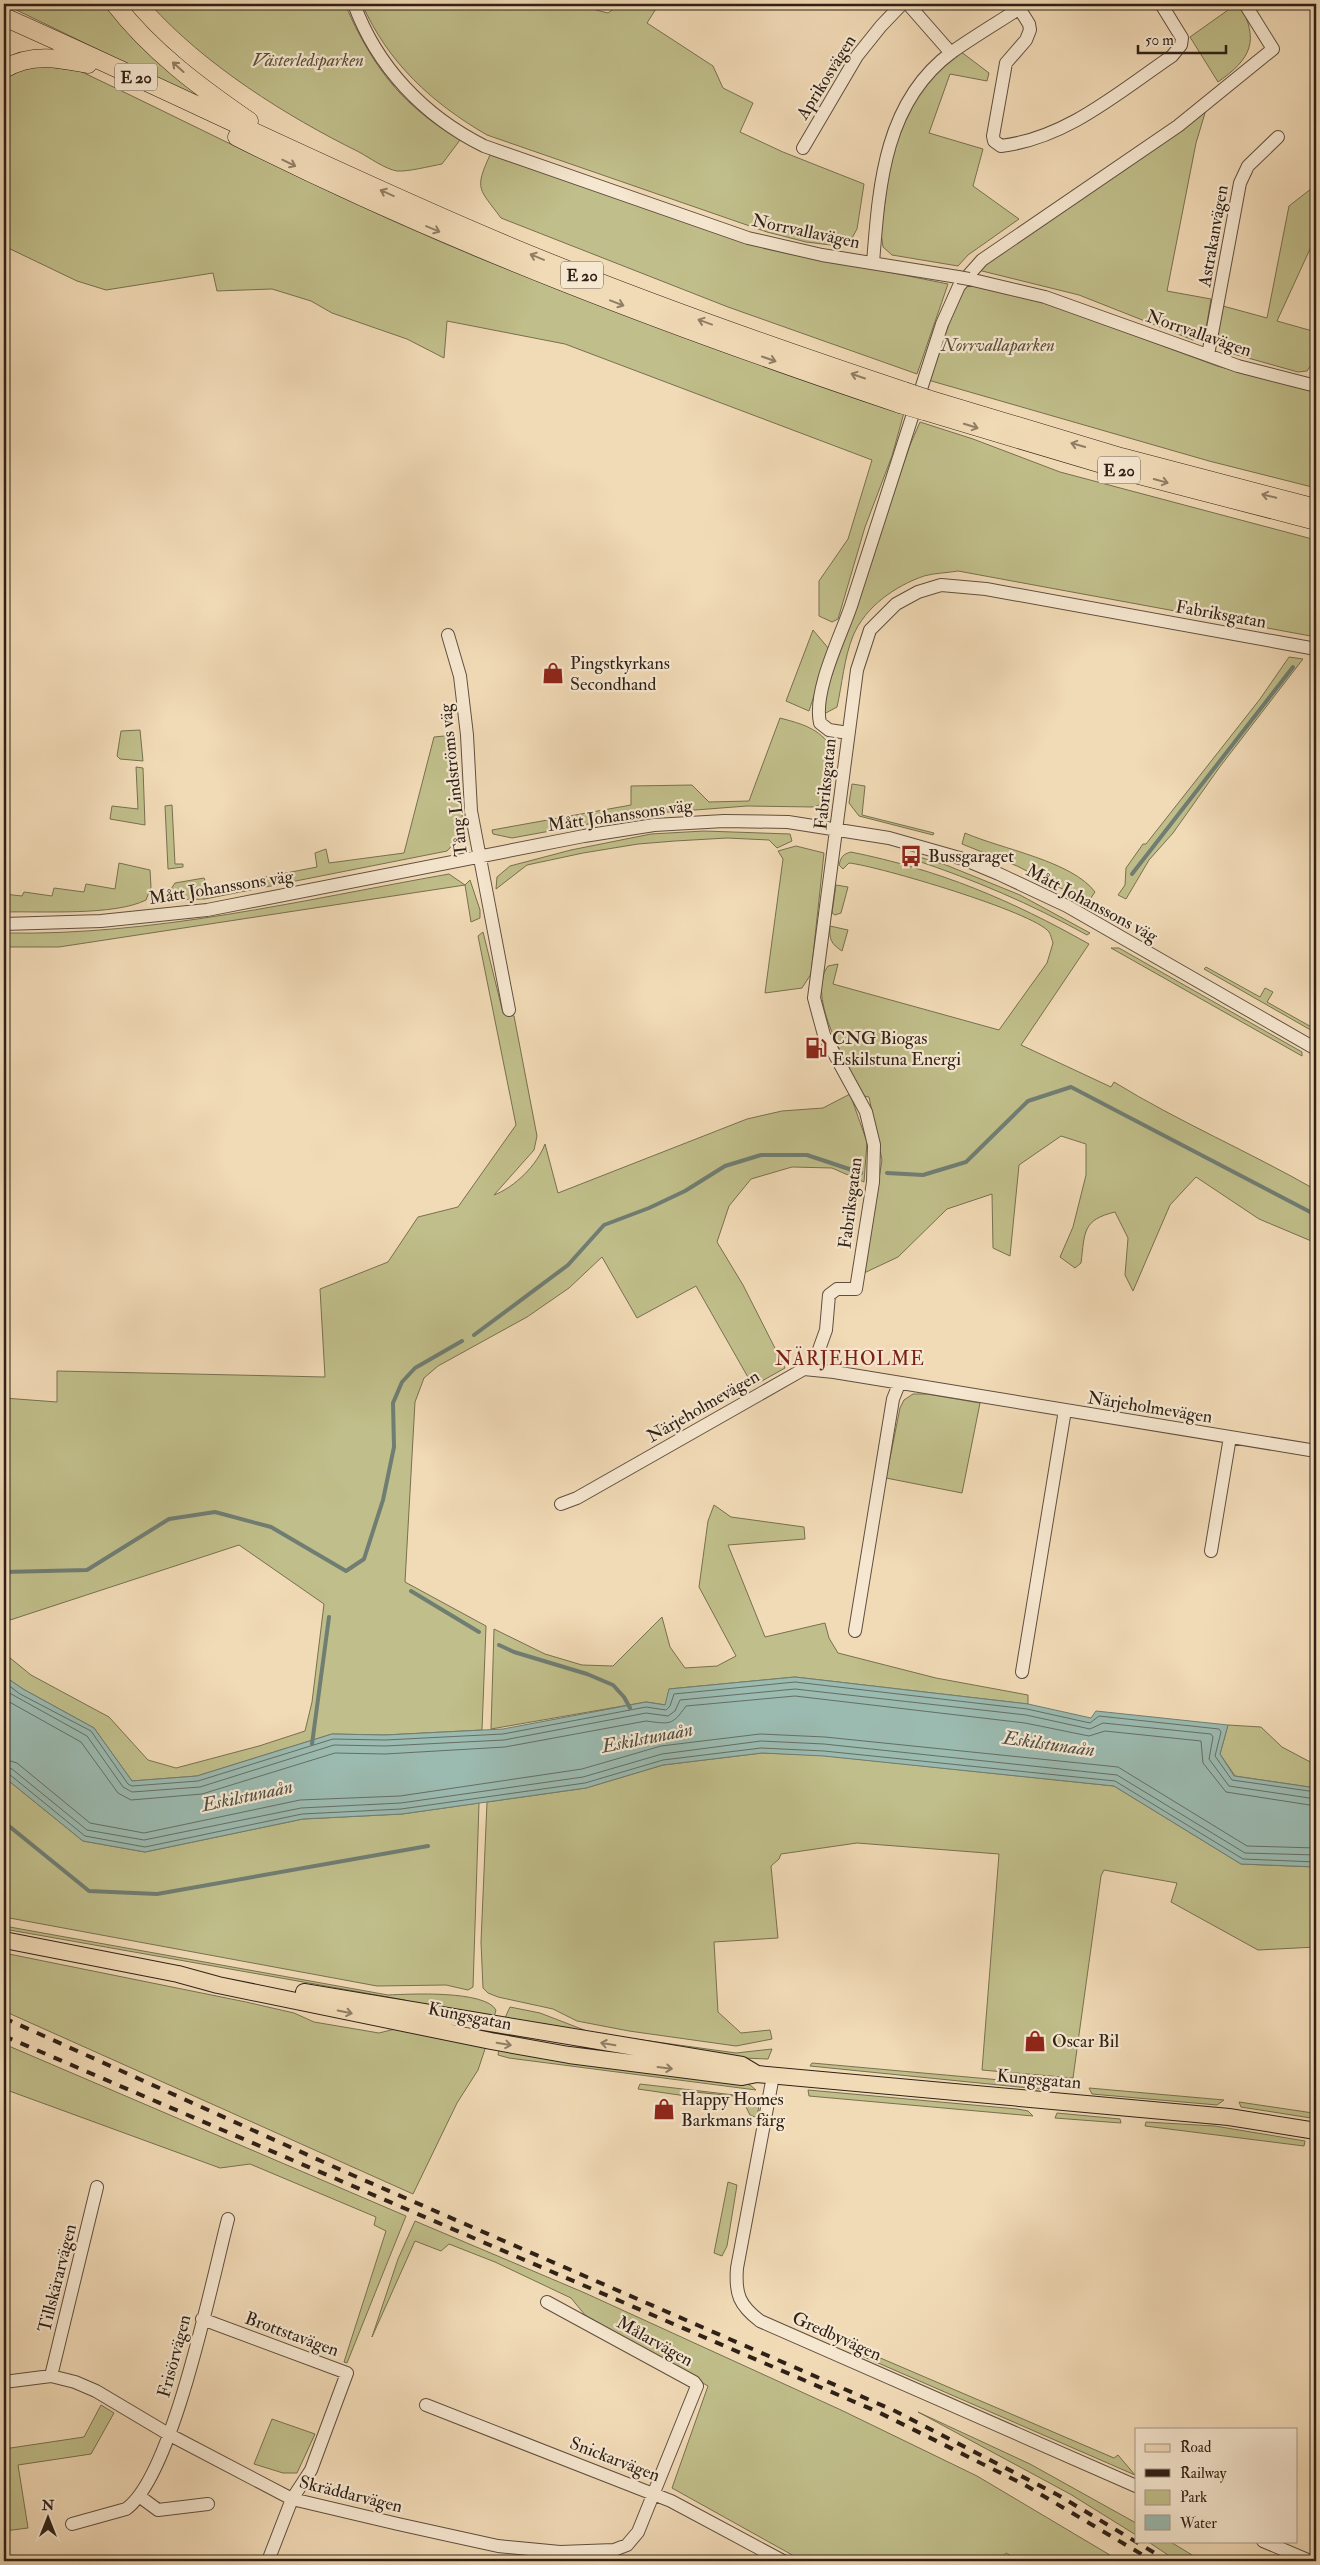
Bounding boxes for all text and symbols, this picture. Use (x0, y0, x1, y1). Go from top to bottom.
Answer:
scale bar (1138, 22, 1225, 54)
street label: Aprikosvägen (791, 31, 862, 125)
text: 50 m (1145, 31, 1174, 50)
park label: Västerledsparken (252, 49, 364, 72)
one-way arrow (171, 61, 184, 73)
road number: E 20 (115, 64, 157, 90)
one-way arrow (281, 158, 296, 168)
street label: Astrakanvägen (1193, 183, 1234, 290)
one-way arrow (380, 188, 395, 198)
street label: Norrvallavägen (750, 209, 862, 254)
one-way arrow (425, 224, 440, 234)
one-way arrow (529, 252, 545, 261)
road number: E 20 (561, 262, 603, 288)
one-way arrow (609, 299, 624, 308)
street label: Norrvallavägen (1143, 305, 1255, 362)
one-way arrow (697, 317, 713, 326)
park label: Norrvallaparken (940, 334, 1055, 357)
one-way arrow (761, 355, 776, 364)
one-way arrow (851, 371, 866, 380)
one-way arrow (963, 421, 979, 431)
one-way arrow (1071, 439, 1087, 449)
road number: E 20 (1098, 456, 1140, 484)
one-way arrow (1152, 477, 1168, 486)
one-way arrow (1261, 491, 1277, 500)
street label: Fabriksgatan (1174, 595, 1268, 634)
place label: Pingstkyrkans Secondhand (570, 652, 670, 696)
shop icon: Pingstkyrkans Secondhand (540, 660, 566, 686)
street label: Tång Lindströms väg (434, 701, 473, 857)
street label: Fabriksgatan (809, 737, 842, 831)
street label: Mått Johanssons väg (546, 794, 695, 837)
bus stop icon: Bussgaraget (898, 843, 924, 869)
place label: Bussgaraget (928, 845, 1014, 868)
street label: Mått Johanssons väg (1022, 859, 1163, 948)
street label: Mått Johanssons väg (147, 865, 296, 910)
place label: CNG Biogas Eskilstuna Energi (832, 1027, 961, 1071)
fuel station icon: CNG Biogas Eskilstuna Energi (803, 1035, 829, 1061)
street label: Fabriksgatan (833, 1156, 868, 1250)
district label: NÄRJEHOLME (775, 1346, 925, 1371)
street label: Närjeholmevägen (643, 1365, 764, 1448)
street label: Närjeholmevägen (1086, 1386, 1214, 1429)
water label: Eskilstunaån (597, 1717, 695, 1759)
water label: Eskilstunaån (999, 1725, 1096, 1762)
water label: Eskilstunaån (197, 1775, 295, 1818)
street label: Kungsgatan (426, 1997, 514, 2036)
one-way arrow (336, 2008, 352, 2017)
shop icon: Oscar Bil (1022, 2028, 1048, 2054)
place label: Oscar Bil (1052, 2030, 1119, 2053)
one-way arrow (496, 2039, 512, 2049)
one-way arrow (600, 2039, 616, 2049)
one-way arrow (656, 2063, 672, 2073)
street label: Kungsgatan (996, 2064, 1082, 2095)
place label: Happy Homes Barkmans färg (681, 2088, 786, 2132)
shop icon: Happy Homes Barkmans färg (651, 2096, 677, 2122)
street label: Tillskärarvägen (33, 2222, 82, 2335)
street label: Brottstavägen (242, 2307, 342, 2362)
street label: Gredbyvägen (788, 2307, 885, 2366)
street label: Målarvägen (612, 2311, 697, 2372)
street label: Frisörvägen (152, 2312, 197, 2400)
legend (1135, 2428, 1298, 2542)
street label: Snickarvägen (566, 2432, 663, 2487)
text: Road (1180, 2438, 1212, 2457)
text: Railway (1180, 2464, 1227, 2483)
street label: Skräddarvägen (297, 2471, 405, 2518)
text: Park (1180, 2488, 1207, 2507)
north arrow (22, 2492, 72, 2542)
text: N (41, 2497, 55, 2514)
text: Water (1179, 2514, 1217, 2533)

